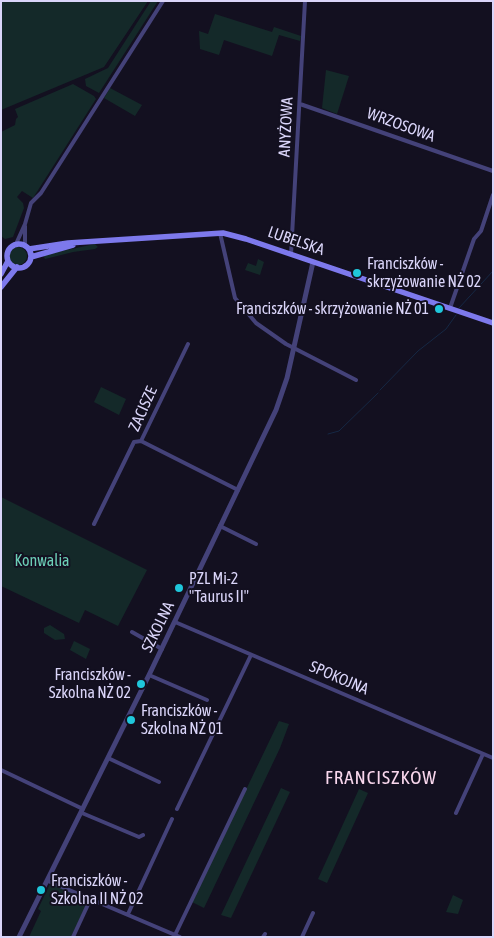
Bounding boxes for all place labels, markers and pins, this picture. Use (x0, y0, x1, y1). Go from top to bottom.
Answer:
place label: Franciszków - skrzyżowanie NŻ 02 (367, 254, 481, 292)
marker: Franciszków - skrzyżowanie NŻ 02 (351, 267, 363, 279)
place label: Franciszków - skrzyżowanie NŻ 01 (236, 299, 429, 319)
marker: Franciszków - skrzyżowanie NŻ 01 (433, 303, 445, 315)
place label: PZL Mi-2 "Taurus II" (189, 569, 249, 607)
marker: PZL Mi-2 "Taurus II" (173, 582, 185, 594)
place label: Franciszków - Szkolna NŻ 02 (49, 665, 131, 703)
marker: Franciszków - Szkolna NŻ 02 (135, 678, 147, 690)
place label: Franciszków - Szkolna NŻ 01 (141, 701, 223, 739)
marker: Franciszków - Szkolna NŻ 01 (125, 714, 137, 726)
place label: Franciszków - Szkolna II NŻ 02 (51, 871, 144, 909)
marker: Franciszków - Szkolna II NŻ 02 (35, 884, 47, 896)

